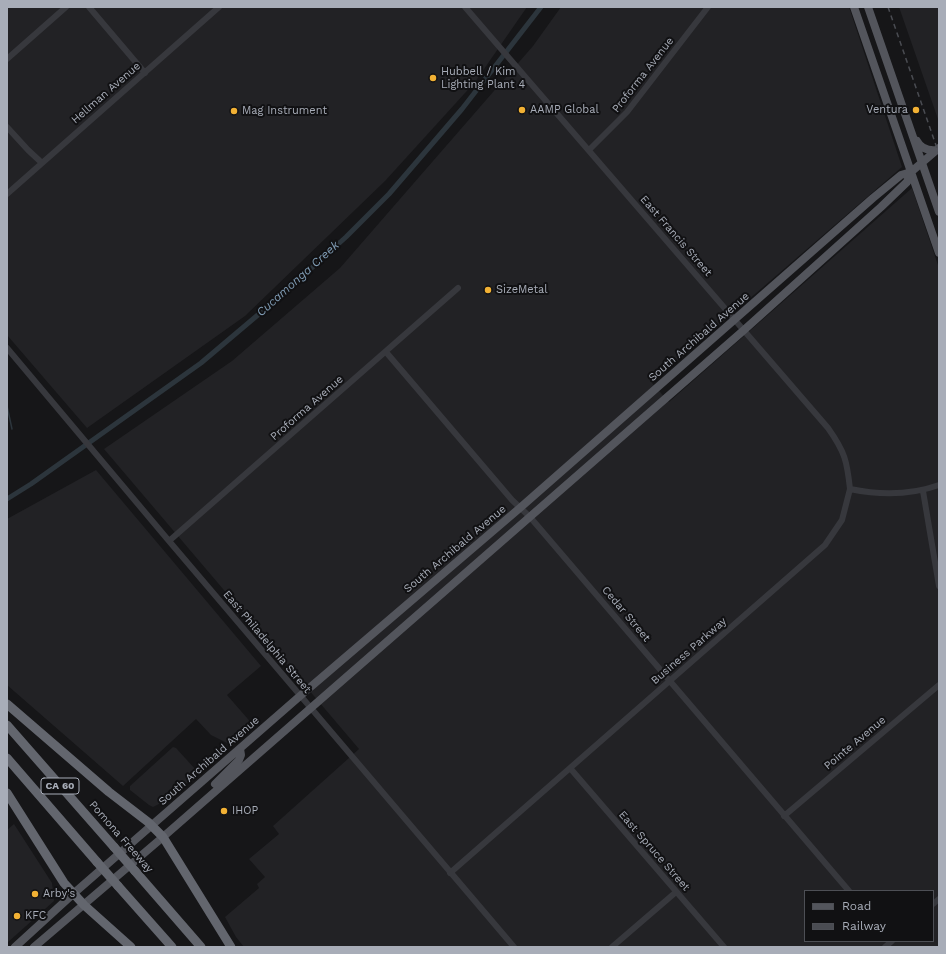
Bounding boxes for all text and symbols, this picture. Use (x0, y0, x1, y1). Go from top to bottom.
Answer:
street label: Proforma Avenue (609, 35, 677, 115)
street label: Hellman Avenue (69, 59, 143, 127)
place label: Hubbell / Kim Lighting Plant 4 (441, 65, 525, 91)
marker: Hubbell / Kim Lighting Plant 4 (428, 73, 438, 83)
place label: AAMP Global (530, 103, 599, 117)
place label: Ventura (866, 103, 908, 117)
place label: Mag Instrument (242, 104, 327, 118)
marker: AAMP Global (517, 105, 527, 115)
marker: Ventura (911, 105, 921, 115)
marker: Mag Instrument (229, 106, 239, 116)
street label: East Francis Street (637, 193, 715, 279)
water label: Cucamonga Creek (254, 238, 342, 320)
place label: SizeMetal (496, 283, 548, 297)
marker: SizeMetal (483, 285, 493, 295)
street label: South Archibald Avenue (646, 290, 752, 384)
street label: Proforma Avenue (268, 373, 346, 443)
street label: South Archibald Avenue (401, 502, 509, 596)
street label: Cedar Street (599, 584, 653, 644)
street label: East Philadelphia Street (220, 588, 314, 696)
street label: Business Parkway (649, 615, 729, 687)
street label: Pointe Avenue (821, 713, 889, 773)
street label: South Archibald Avenue (156, 714, 262, 808)
road number: CA 60 (41, 778, 79, 794)
street label: Pomona Freeway (86, 798, 156, 876)
place label: IHOP (232, 804, 258, 818)
marker: IHOP (219, 806, 229, 816)
street label: East Spruce Street (616, 808, 692, 894)
place label: Arby's (43, 887, 75, 901)
marker: Arby's (30, 889, 40, 899)
legend (804, 890, 934, 942)
text: Road (842, 899, 871, 913)
place label: KFC (25, 909, 46, 923)
marker: KFC (12, 911, 22, 921)
text: Railway (842, 919, 886, 933)

